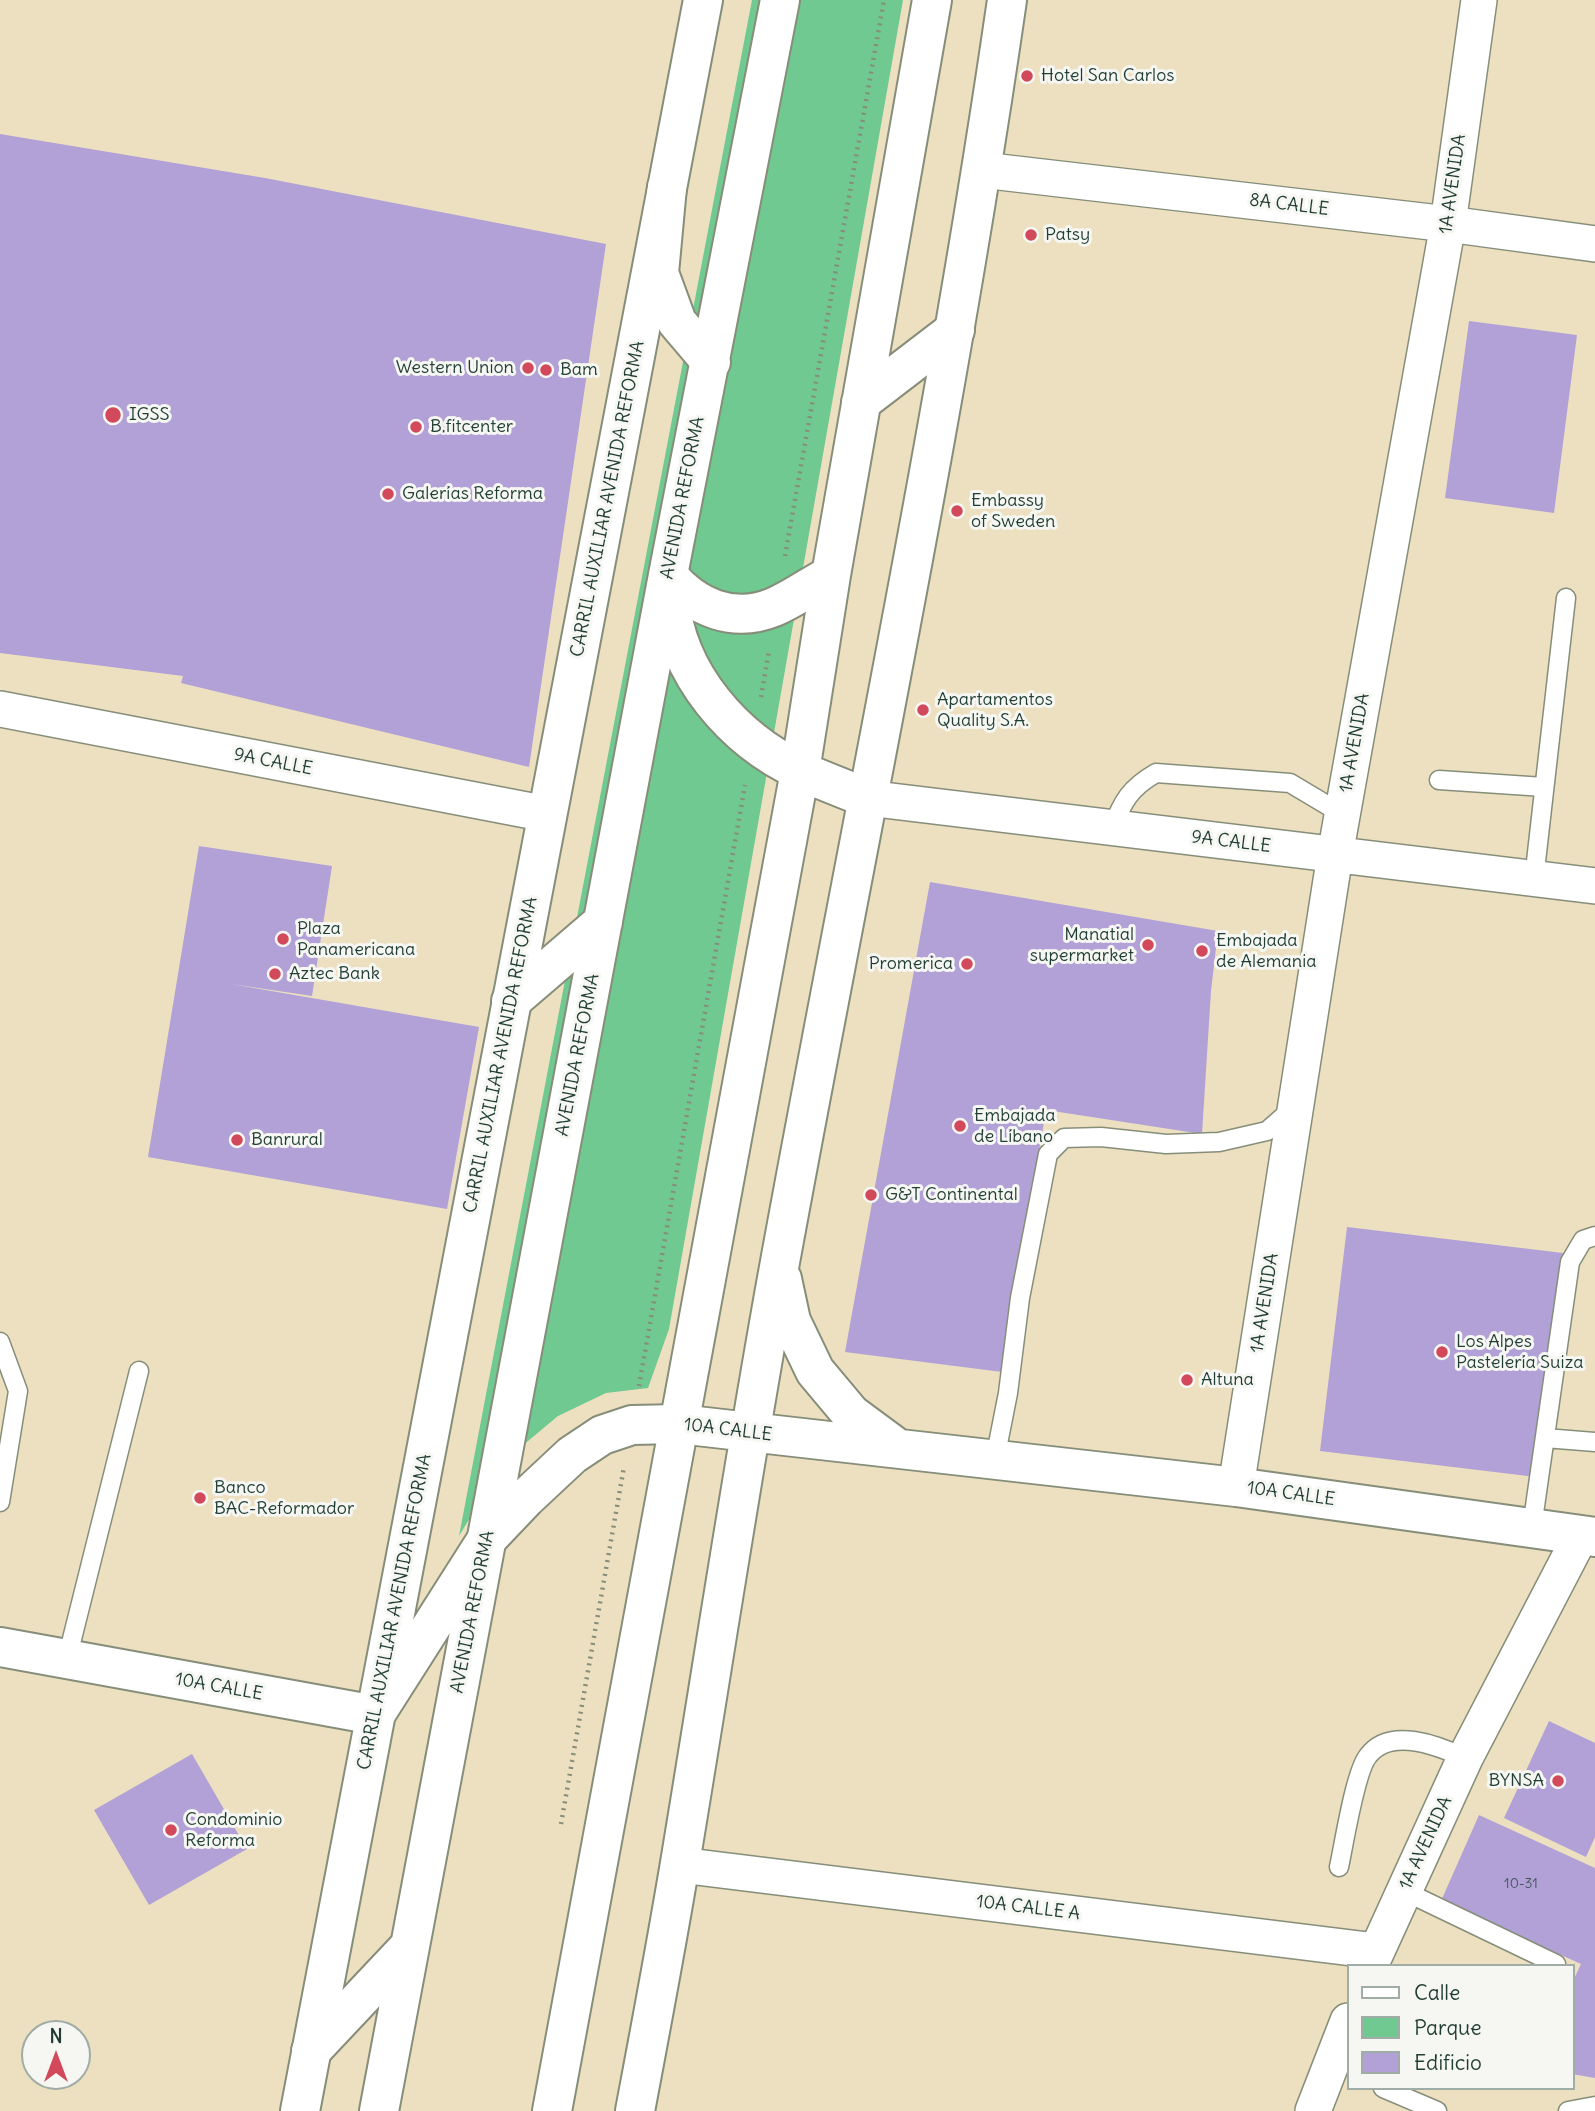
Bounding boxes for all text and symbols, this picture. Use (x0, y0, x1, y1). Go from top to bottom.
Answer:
place label: Hotel San Carlos (1041, 65, 1174, 87)
marker: Hotel San Carlos (1019, 68, 1035, 84)
street label: 1A AVENIDA (1435, 133, 1471, 235)
street label: 8A CALLE (1248, 189, 1330, 221)
place label: Patsy (1045, 224, 1090, 246)
marker: Patsy (1023, 227, 1039, 243)
street label: CARRIL AUXILIAR AVENIDA REFORMA (567, 339, 649, 659)
place label: Western Union (396, 357, 514, 379)
place label: Bam (560, 359, 598, 381)
marker: Western Union (520, 360, 536, 376)
marker: Bam (538, 362, 554, 378)
place label: IGSS (129, 404, 170, 426)
marker: IGSS (103, 405, 123, 425)
street label: AVENIDA REFORMA (657, 415, 709, 581)
place label: B.fitcenter (430, 416, 513, 438)
marker: B.fitcenter (408, 419, 424, 435)
place label: Galerías Reforma (402, 483, 543, 505)
marker: Galerías Reforma (380, 486, 396, 502)
place label: Embassy of Sweden (971, 490, 1055, 532)
marker: Embassy of Sweden (949, 503, 965, 519)
place label: Apartamentos Quality S.A. (937, 689, 1053, 732)
street label: 1A AVENIDA (1336, 692, 1374, 794)
marker: Apartamentos Quality S.A. (915, 702, 931, 718)
street label: 9A CALLE (232, 744, 314, 780)
street label: 9A CALLE (1190, 826, 1272, 858)
street label: CARRIL AUXILIAR AVENIDA REFORMA (460, 895, 542, 1215)
place label: Plaza Panamericana (297, 918, 415, 960)
place label: Manatial supermarket (1030, 924, 1134, 967)
place label: Embajada de Alemania (1216, 930, 1317, 972)
marker: Plaza Panamericana (275, 931, 291, 947)
marker: Manatial supermarket (1140, 937, 1156, 953)
marker: Embajada de Alemania (1194, 943, 1210, 959)
place label: Promerica (869, 953, 953, 975)
marker: Promerica (959, 956, 975, 972)
place label: Aztec Bank (289, 963, 380, 985)
marker: Aztec Bank (267, 966, 283, 982)
street label: AVENIDA REFORMA (552, 972, 604, 1138)
place label: Embajada de Líbano (974, 1105, 1056, 1148)
marker: Embajada de Líbano (952, 1118, 968, 1134)
place label: Banrural (251, 1129, 323, 1151)
marker: Banrural (229, 1132, 245, 1148)
place label: G&T Continental (885, 1184, 1018, 1206)
marker: G&T Continental (863, 1187, 879, 1203)
street label: 1A AVENIDA (1246, 1252, 1284, 1354)
place label: Los Alpes Pastelería Suiza (1456, 1331, 1583, 1374)
marker: Los Alpes Pastelería Suiza (1434, 1344, 1450, 1360)
place label: Altuna (1201, 1369, 1254, 1391)
marker: Altuna (1179, 1372, 1195, 1388)
street label: 10A CALLE (683, 1414, 773, 1446)
street label: CARRIL AUXILIAR AVENIDA REFORMA (354, 1452, 436, 1772)
place label: Banco BAC-Reformador (214, 1477, 354, 1520)
street label: 10A CALLE (1246, 1477, 1336, 1511)
marker: Banco BAC-Reformador (192, 1490, 208, 1506)
street label: AVENIDA REFORMA (447, 1529, 499, 1695)
street label: 10A CALLE (174, 1669, 264, 1705)
place label: BYNSA (1488, 1770, 1544, 1792)
marker: BYNSA (1550, 1773, 1566, 1789)
street label: 1A AVENIDA (1395, 1793, 1457, 1893)
place label: Condominio Reforma (185, 1809, 282, 1852)
marker: Condominio Reforma (163, 1822, 179, 1838)
house number: 10-31 (1504, 1876, 1538, 1892)
street label: 10A CALLE A (975, 1891, 1081, 1925)
legend (1346, 1964, 1574, 2090)
text: Calle (1414, 1979, 1460, 2006)
text: Parque (1414, 2014, 1482, 2041)
north arrow (21, 2020, 91, 2090)
text: N (49, 2024, 63, 2048)
text: Edificio (1414, 2049, 1482, 2076)

